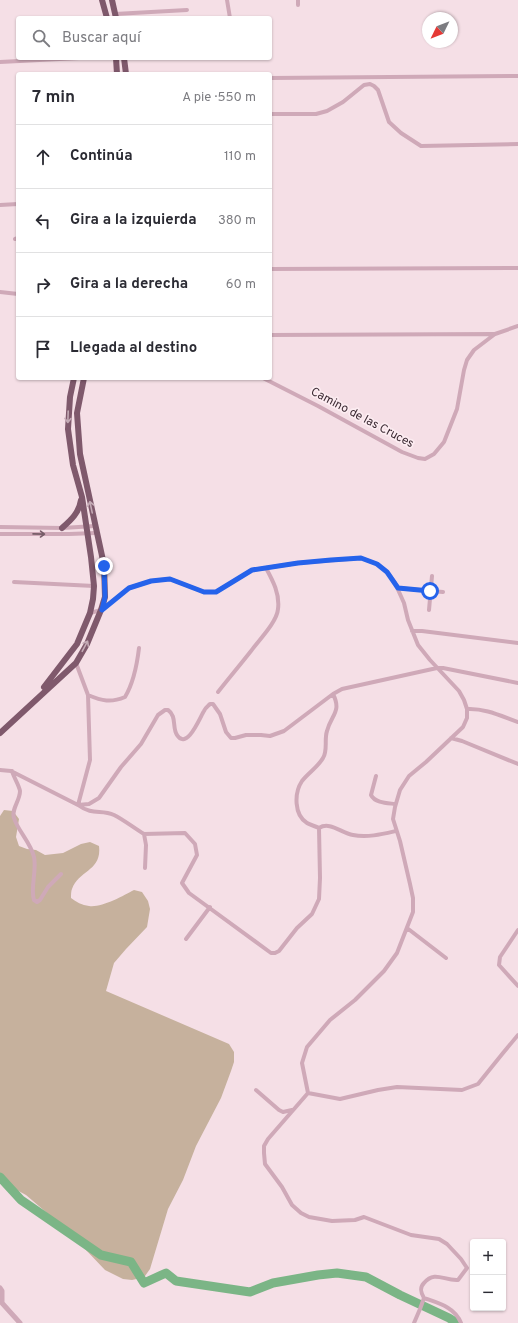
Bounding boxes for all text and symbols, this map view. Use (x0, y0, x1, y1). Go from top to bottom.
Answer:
north arrow (422, 12, 458, 48)
search box (16, 16, 272, 60)
icon: search (30, 27, 52, 49)
text: Buscar aquí (62, 29, 141, 48)
text: 7 min (32, 87, 75, 109)
text: A pie · 550 m (182, 90, 256, 106)
icon: ahead (32, 146, 54, 168)
text: Continúa (70, 147, 132, 166)
text: 110 m (224, 149, 256, 165)
icon: left (32, 210, 54, 232)
text: Gira a la izquierda (70, 211, 197, 230)
text: 380 m (218, 213, 256, 229)
icon: right (32, 274, 54, 296)
text: Gira a la derecha (70, 275, 188, 294)
text: 60 m (226, 277, 256, 293)
icon: arrive (32, 338, 54, 360)
text: Llegada al destino (70, 339, 197, 358)
street label: Camino de las Cruces (308, 384, 416, 452)
one-way arrow (65, 410, 72, 423)
one-way arrow (86, 501, 94, 514)
one-way arrow (32, 530, 45, 538)
route end (95, 557, 113, 575)
route start (421, 582, 439, 600)
one-way arrow (82, 640, 90, 652)
map controls (470, 1239, 506, 1311)
button: + (470, 1239, 506, 1275)
button: − (470, 1275, 506, 1311)

